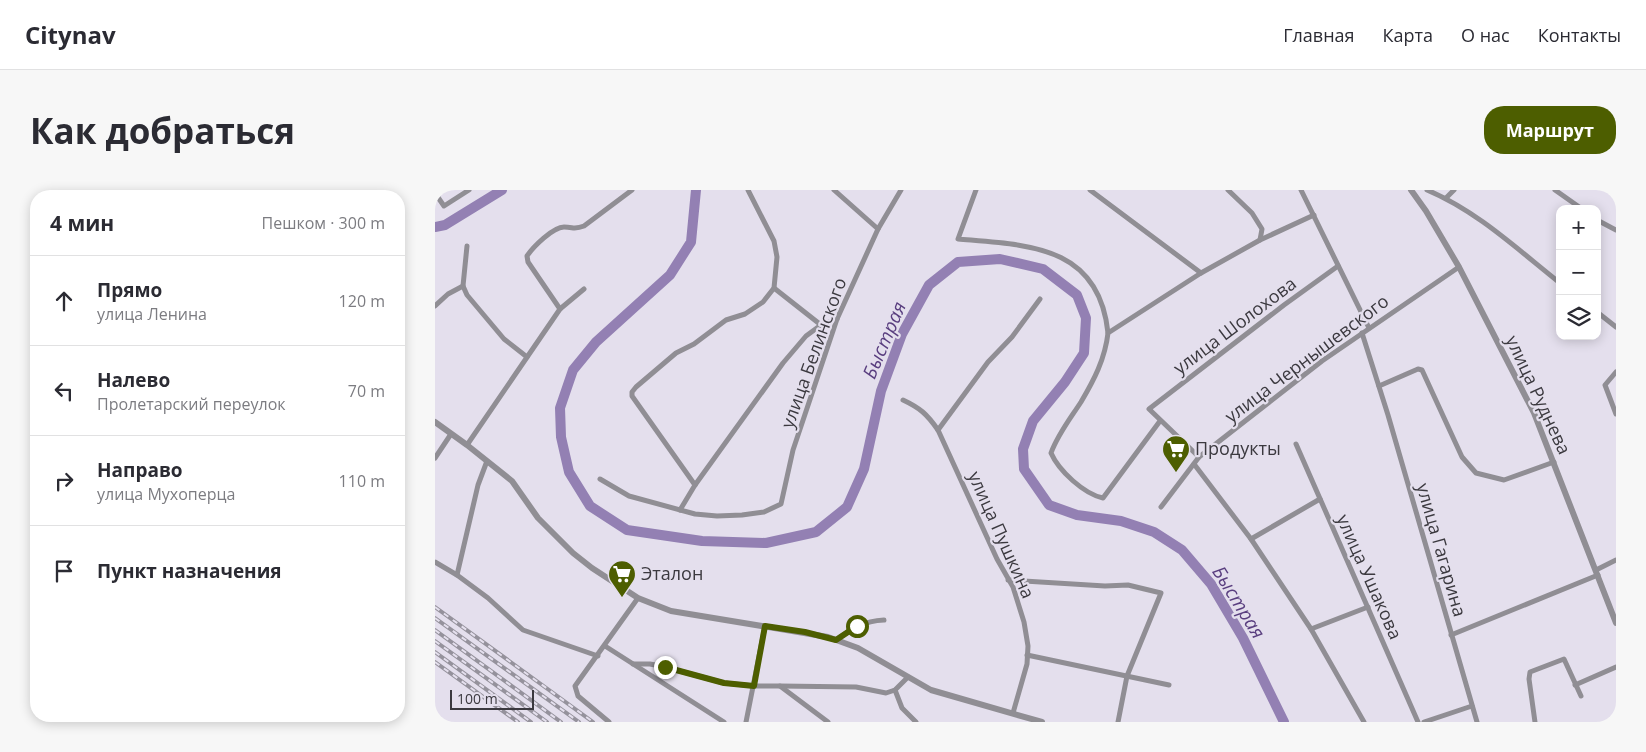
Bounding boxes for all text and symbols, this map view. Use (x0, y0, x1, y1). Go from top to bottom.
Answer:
text: Citynav (25, 18, 116, 51)
text: Главная (1283, 23, 1355, 47)
text: Карта (1383, 23, 1433, 47)
text: О нас (1461, 23, 1510, 47)
text: Контакты (1538, 23, 1621, 47)
button: Маршрут (1484, 106, 1616, 154)
text: Как добраться (30, 107, 295, 154)
map controls (1556, 205, 1601, 340)
button: + (1556, 205, 1601, 250)
text: 4 мин (50, 209, 114, 237)
text: Пешком · 300 m (262, 212, 385, 234)
button: − (1556, 250, 1601, 295)
street label: улица Шолохова (1168, 271, 1301, 379)
street label: улица Белинского (775, 274, 851, 431)
text: Прямо (97, 277, 162, 303)
icon: ahead (50, 287, 78, 315)
street label: улица Чернышевского (1220, 289, 1393, 428)
text: 120 m (339, 290, 385, 312)
button: layers (1556, 295, 1601, 340)
water label: Быстрая (856, 297, 912, 383)
text: улица Ленина (97, 303, 207, 325)
street label: улица Руднева (1501, 331, 1577, 458)
text: Налево (97, 367, 170, 393)
icon: left (50, 377, 78, 405)
text: 70 m (348, 380, 385, 402)
text: Пролетарский переулок (97, 393, 286, 415)
supermarket icon: Продукты (1161, 434, 1191, 473)
place label: Продукты (1195, 436, 1281, 460)
text: Направо (97, 457, 183, 483)
icon: right (50, 467, 78, 495)
street label: улица Пушкина (963, 467, 1041, 602)
text: 110 m (339, 470, 385, 492)
street label: улица Гагарина (1411, 480, 1472, 619)
text: улица Мухоперца (97, 483, 235, 505)
street label: улица Ушакова (1332, 510, 1408, 643)
icon: arrive (50, 557, 78, 585)
text: Пункт назначения (97, 558, 282, 584)
supermarket icon: Эталон (607, 559, 637, 598)
place label: Эталон (641, 561, 703, 585)
water label: Быстрая (1206, 561, 1272, 643)
route start (846, 615, 869, 638)
route end (654, 656, 677, 679)
scale bar (450, 687, 534, 710)
text: 100 m (457, 689, 498, 708)

